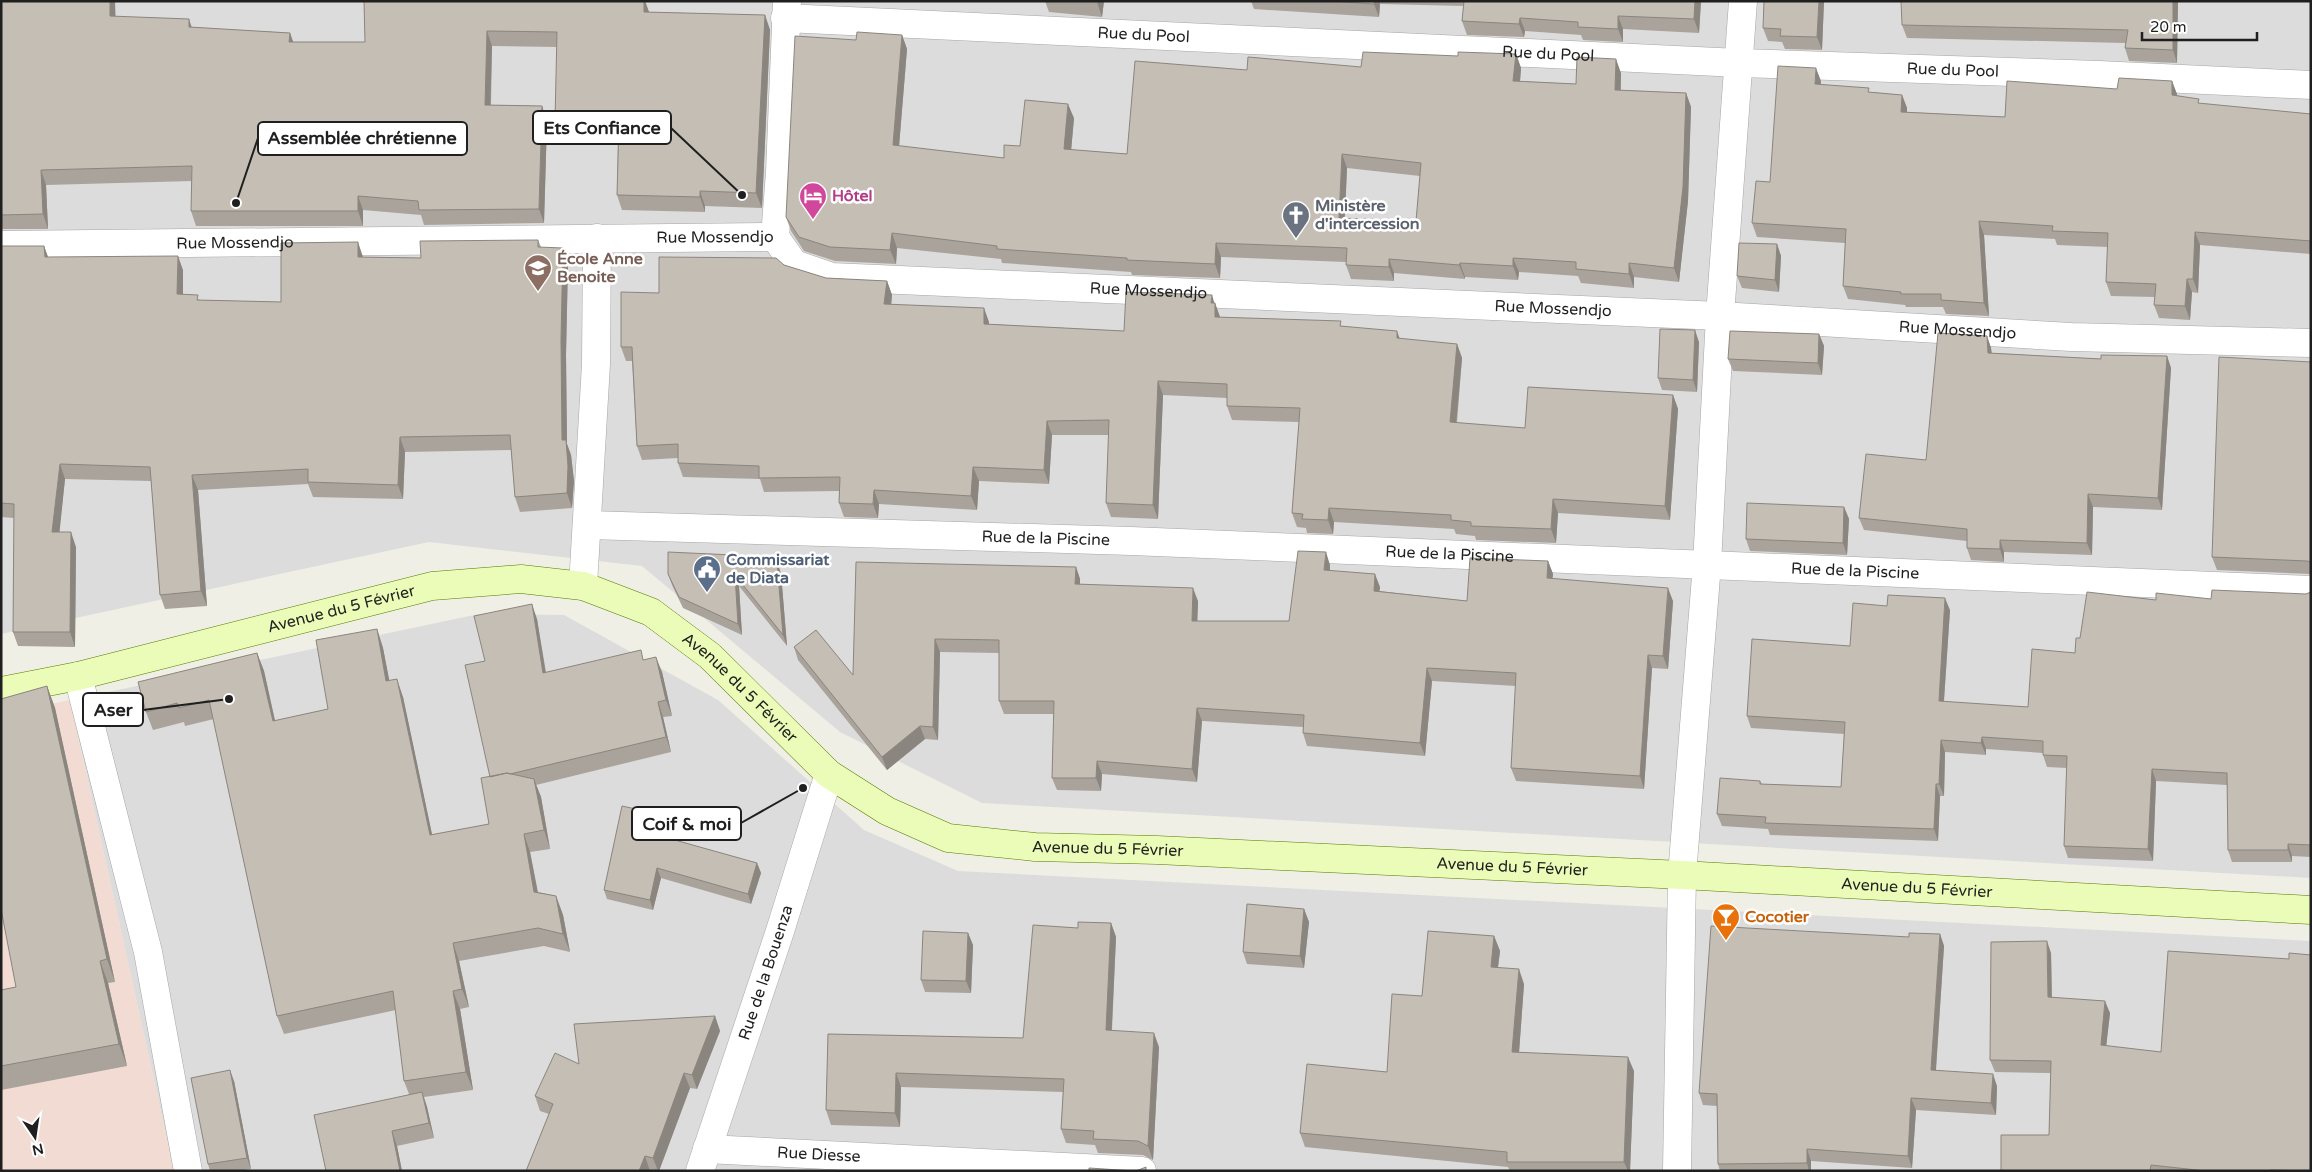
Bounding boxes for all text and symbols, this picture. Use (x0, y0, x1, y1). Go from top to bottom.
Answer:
scale bar (2142, 10, 2257, 42)
text: 20 m (2150, 18, 2187, 36)
street label: Rue du Pool (1097, 23, 1190, 47)
street label: Rue du Pool (1502, 42, 1595, 66)
street label: Rue du Pool (1906, 59, 1999, 82)
callout: Ets Confiance (533, 111, 671, 144)
text: Ets Confiance (543, 117, 661, 139)
callout: Assemblée chrétienne (258, 122, 467, 155)
text: Assemblée chrétienne (267, 127, 457, 149)
hotel icon: Hôtel (798, 181, 828, 220)
place label: Hôtel (832, 186, 873, 206)
place label: Ministère d'intercession (1315, 196, 1419, 234)
church icon: Ministère d'intercession (1281, 200, 1311, 239)
street label: Rue Mossendjo (656, 227, 774, 248)
street label: Rue Mossendjo (176, 232, 294, 254)
place label: École Anne Benoite (557, 249, 643, 287)
school or university icon: École Anne Benoite (523, 253, 553, 292)
street label: Rue Mossendjo (1089, 278, 1208, 303)
street label: Rue Mossendjo (1494, 296, 1612, 321)
street label: Rue Mossendjo (1898, 317, 2017, 344)
street label: Rue de la Piscine (981, 527, 1110, 550)
street label: Rue de la Piscine (1385, 542, 1514, 567)
place label: Commissariat de Diata (726, 550, 830, 588)
public building icon: Commissariat de Diata (692, 554, 722, 593)
street label: Rue de la Piscine (1791, 558, 1920, 584)
street label: Avenue du 5 Février (265, 581, 418, 637)
street label: Avenue du 5 Février (678, 628, 802, 748)
callout: Aser (83, 693, 143, 726)
text: Aser (93, 699, 134, 721)
callout: Coif & moi (632, 807, 741, 840)
text: Coif & moi (642, 813, 732, 835)
street label: Avenue du 5 Février (1032, 837, 1185, 861)
street label: Avenue du 5 Février (1436, 853, 1589, 881)
street label: Avenue du 5 Février (1840, 874, 1994, 902)
bar icon: Cocotier (1711, 902, 1741, 941)
street label: Rue de la Bouenza (734, 903, 797, 1043)
place label: Cocotier (1745, 907, 1810, 927)
north arrow (10, 1112, 60, 1162)
text: N (30, 1140, 45, 1159)
street label: Rue Diesse (777, 1143, 861, 1167)

